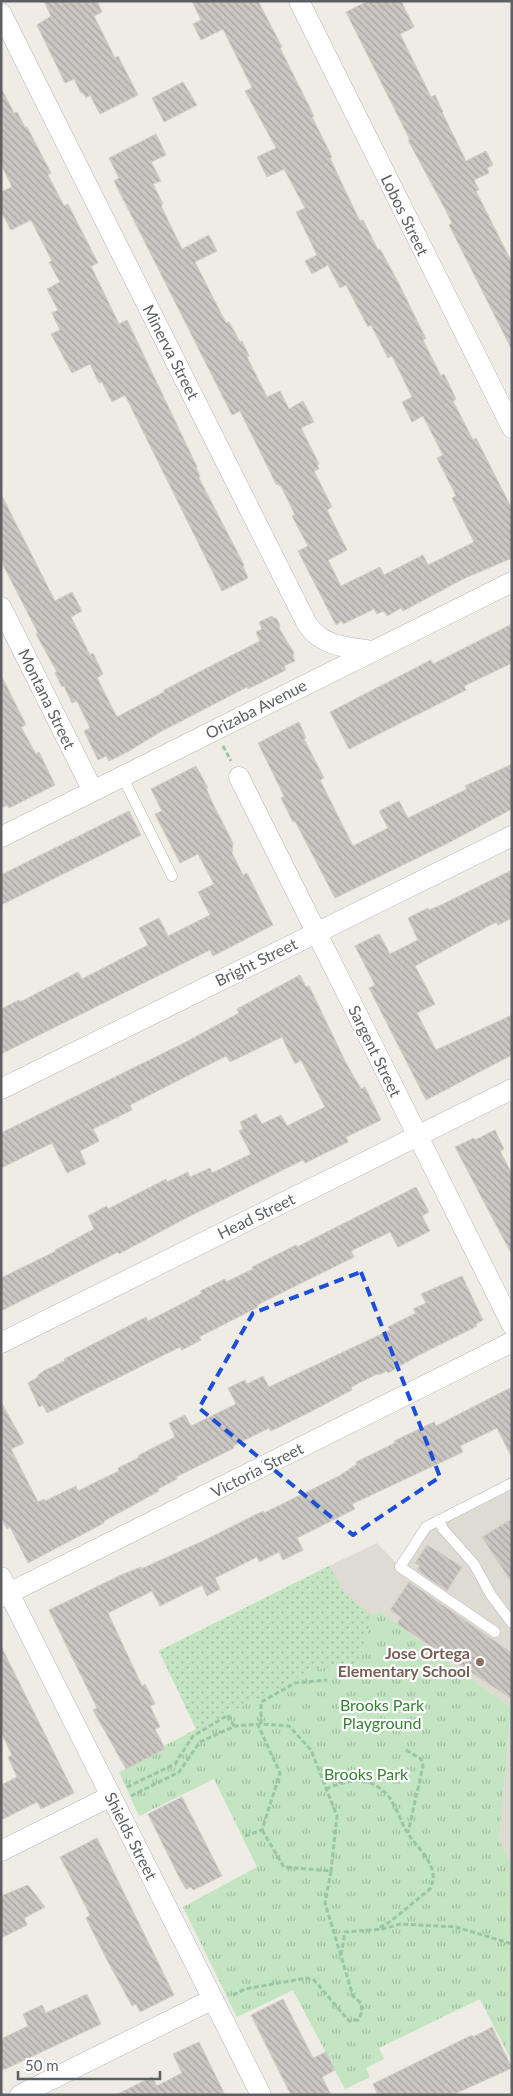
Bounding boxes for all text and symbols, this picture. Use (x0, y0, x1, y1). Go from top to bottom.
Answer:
street label: Lobos Street (378, 171, 433, 259)
street label: Minerva Street (139, 301, 204, 403)
street label: Montana Street (15, 645, 80, 752)
street label: Orizaba Avenue (202, 675, 310, 742)
street label: Bright Street (212, 933, 300, 990)
street label: Sargent Street (345, 1002, 406, 1100)
street label: Head Street (214, 1189, 298, 1242)
street label: Victoria Street (207, 1438, 306, 1501)
place label: Jose Ortega Elementary School (338, 1643, 470, 1680)
marker: Jose Ortega Elementary School (474, 1656, 486, 1668)
park label: Brooks Park Playground (340, 1695, 425, 1732)
park label: Brooks Park (324, 1764, 409, 1783)
street label: Shields Street (101, 1789, 162, 1883)
scale bar (18, 2048, 160, 2080)
text: 50 m (25, 2056, 59, 2074)

